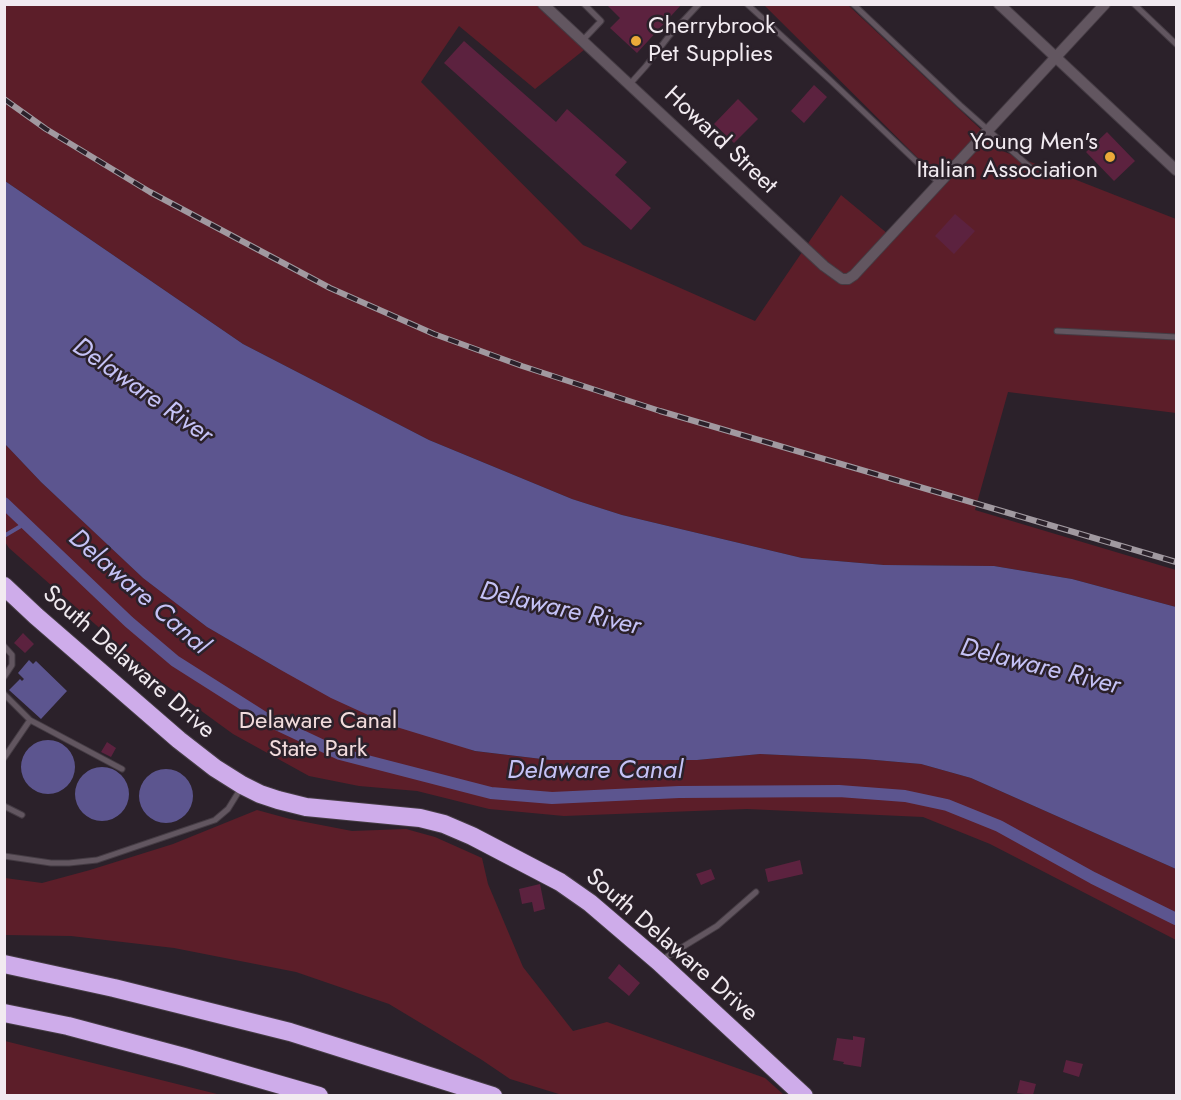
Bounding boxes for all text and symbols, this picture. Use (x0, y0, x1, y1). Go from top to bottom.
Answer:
place label: Cherrybrook Pet Supplies (648, 13, 775, 69)
marker: Cherrybrook Pet Supplies (629, 34, 643, 48)
street label: Howard Street (657, 81, 783, 201)
place label: Young Men's Italian Association (916, 129, 1098, 185)
marker: Young Men's Italian Association (1103, 150, 1117, 164)
water label: Delaware River (66, 332, 218, 452)
water label: Delaware Canal (61, 524, 215, 662)
water label: Delaware River (477, 576, 643, 644)
street label: South Delaware Drive (36, 580, 220, 746)
water label: Delaware River (957, 633, 1123, 703)
park label: Delaware Canal State Park (239, 708, 397, 764)
water label: Delaware Canal (507, 756, 683, 788)
street label: South Delaware Drive (579, 863, 763, 1029)

